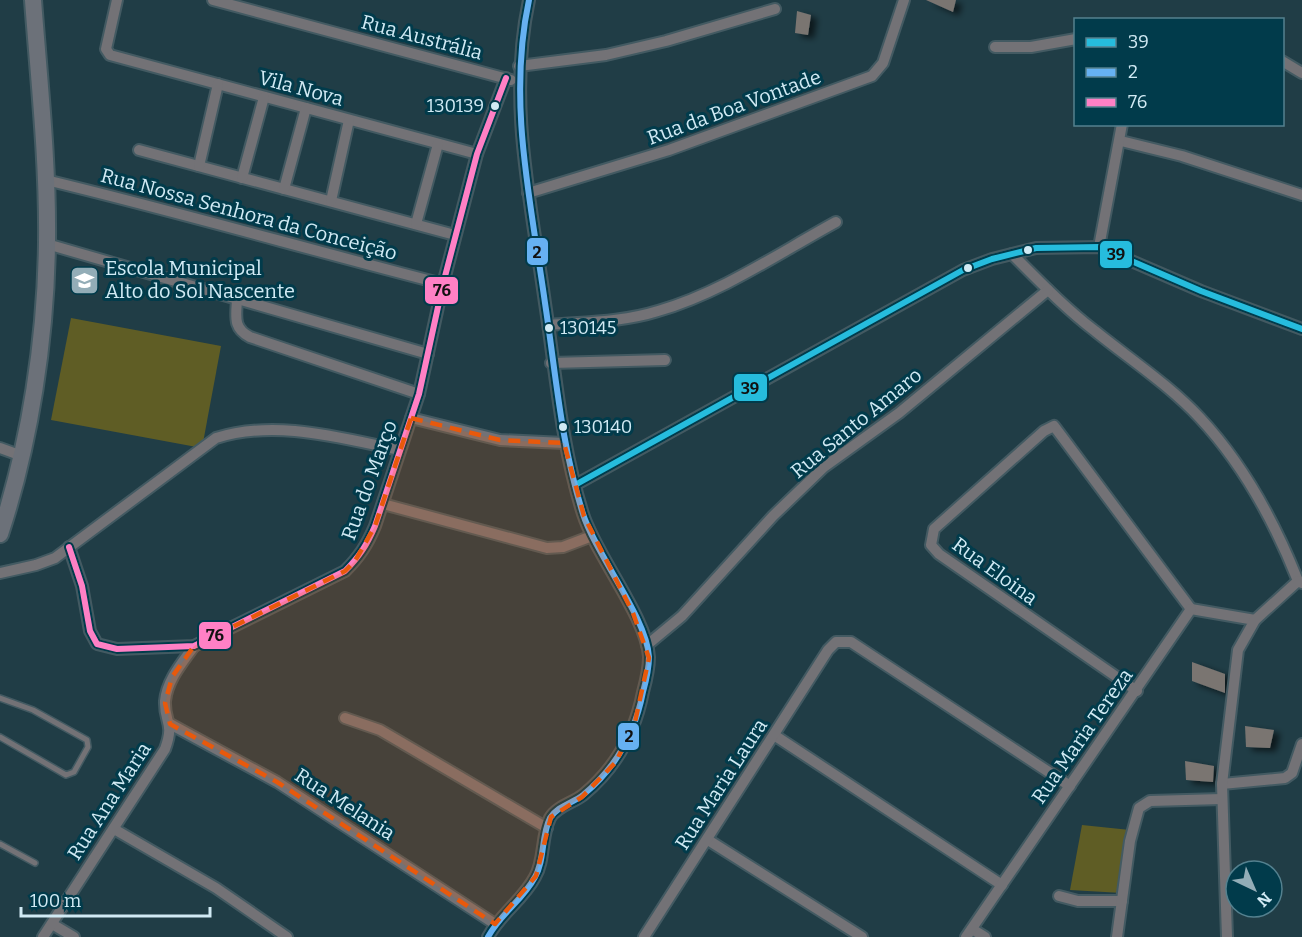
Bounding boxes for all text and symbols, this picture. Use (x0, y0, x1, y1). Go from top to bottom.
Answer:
street label: Rua Austrália (359, 9, 485, 65)
legend (1074, 18, 1284, 126)
text: 39 (1128, 31, 1149, 53)
text: 2 (1128, 61, 1138, 83)
street label: Rua da Boa Vontade (644, 64, 824, 150)
street label: Vila Nova (256, 65, 346, 111)
text: 76 (1128, 91, 1147, 113)
place label: 130139 (427, 95, 484, 117)
marker: 130139 (489, 100, 501, 112)
street label: Rua Nossa Senhora da Conceição (98, 163, 400, 265)
line badge: 2 (526, 237, 549, 266)
line badge: 39 (1099, 240, 1133, 269)
text: 2 (532, 243, 542, 262)
unlabelled marker (1022, 244, 1034, 256)
text: 39 (1107, 245, 1125, 264)
place label: Escola Municipal Alto do Sol Nascente (105, 256, 295, 303)
unlabelled marker (962, 262, 974, 274)
school or university icon: Escola Municipal Alto do Sol Nascente (68, 264, 100, 296)
line badge: 76 (424, 276, 459, 305)
text: 76 (433, 281, 451, 300)
place label: 130145 (560, 317, 616, 339)
marker: 130145 (543, 322, 555, 334)
street label: Rua Santo Amaro (786, 363, 926, 483)
line badge: 39 (733, 373, 768, 402)
text: 39 (741, 379, 759, 398)
place label: 130140 (574, 416, 632, 438)
street label: Rua do Março (336, 417, 402, 543)
marker: 130140 (557, 421, 569, 433)
street label: Rua Eloina (948, 532, 1042, 610)
line badge: 76 (198, 621, 232, 650)
text: 76 (206, 626, 224, 645)
street label: Rua Maria Tereza (1026, 664, 1138, 808)
street label: Rua Maria Laura (670, 714, 772, 854)
line badge: 2 (617, 722, 640, 751)
text: 2 (624, 727, 634, 746)
street label: Rua Ana Maria (62, 738, 156, 864)
street label: Rua Melania (291, 763, 400, 845)
north arrow (1224, 859, 1284, 919)
scale bar (21, 880, 210, 918)
text: N (1253, 888, 1275, 911)
text: 100 m (30, 890, 81, 912)

